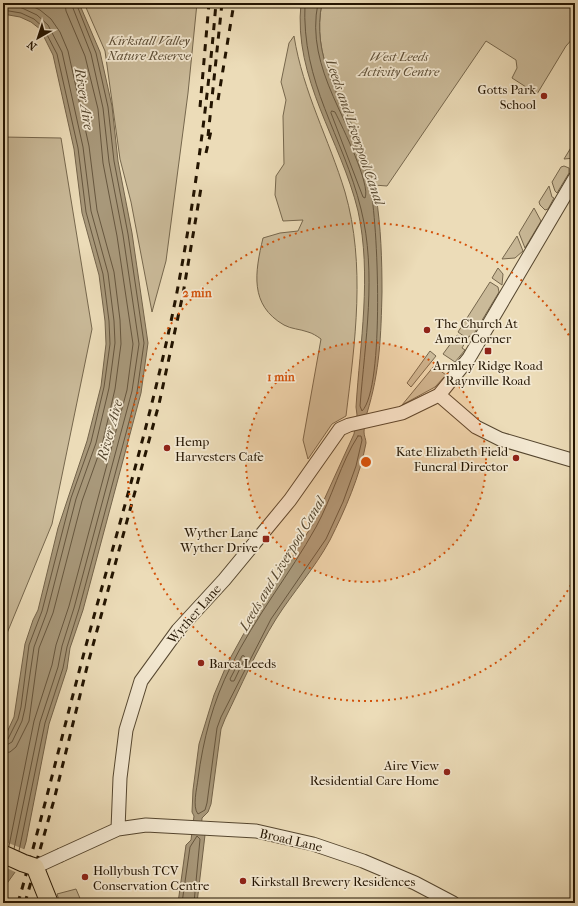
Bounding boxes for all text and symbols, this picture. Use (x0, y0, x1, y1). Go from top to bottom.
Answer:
north arrow (18, 18, 58, 58)
park label: Kirkstall Valley Nature Reserve (107, 33, 191, 63)
text: N (24, 37, 39, 53)
park label: West Leeds Activity Centre (357, 49, 440, 79)
water label: Leeds and Liverpool Canal (322, 56, 388, 209)
water label: River Aire (71, 66, 97, 131)
place label: Gotts Park School (478, 82, 536, 112)
marker: Gotts Park School (539, 91, 549, 101)
text: 2 min (182, 286, 213, 300)
place label: The Church At Amen Corner (434, 316, 518, 346)
marker: The Church At Amen Corner (422, 325, 432, 335)
marker: Armley Ridge Road Raynville Road (483, 346, 493, 356)
place label: Armley Ridge Road Raynville Road (432, 358, 544, 388)
text: 1 min (267, 370, 296, 384)
water label: River Aire (93, 397, 126, 463)
place label: Hemp Harvesters Cafe (175, 434, 264, 464)
marker: Hemp Harvesters Cafe (162, 443, 172, 453)
place label: Kate Elizabeth Field Funeral Director (396, 444, 509, 474)
marker: Kate Elizabeth Field Funeral Director (511, 453, 521, 463)
centre of rings (359, 455, 373, 469)
water label: Leeds and Liverpool Canal (235, 493, 330, 635)
place label: Wyther Lane Wyther Drive (179, 525, 259, 555)
marker: Wyther Lane Wyther Drive (261, 534, 271, 544)
street label: Wyther Lane (163, 581, 224, 648)
place label: Barca Leeds (209, 656, 276, 671)
marker: Barca Leeds (196, 658, 206, 668)
place label: Aire View Residential Care Home (310, 758, 440, 788)
marker: Aire View Residential Care Home (442, 767, 452, 777)
street label: Broad Lane (258, 825, 325, 855)
place label: Hollybush TCV Conservation Centre (93, 863, 210, 893)
marker: Hollybush TCV Conservation Centre (80, 872, 90, 882)
place label: Kirkstall Brewery Residences (251, 874, 415, 889)
marker: Kirkstall Brewery Residences (238, 876, 248, 886)

